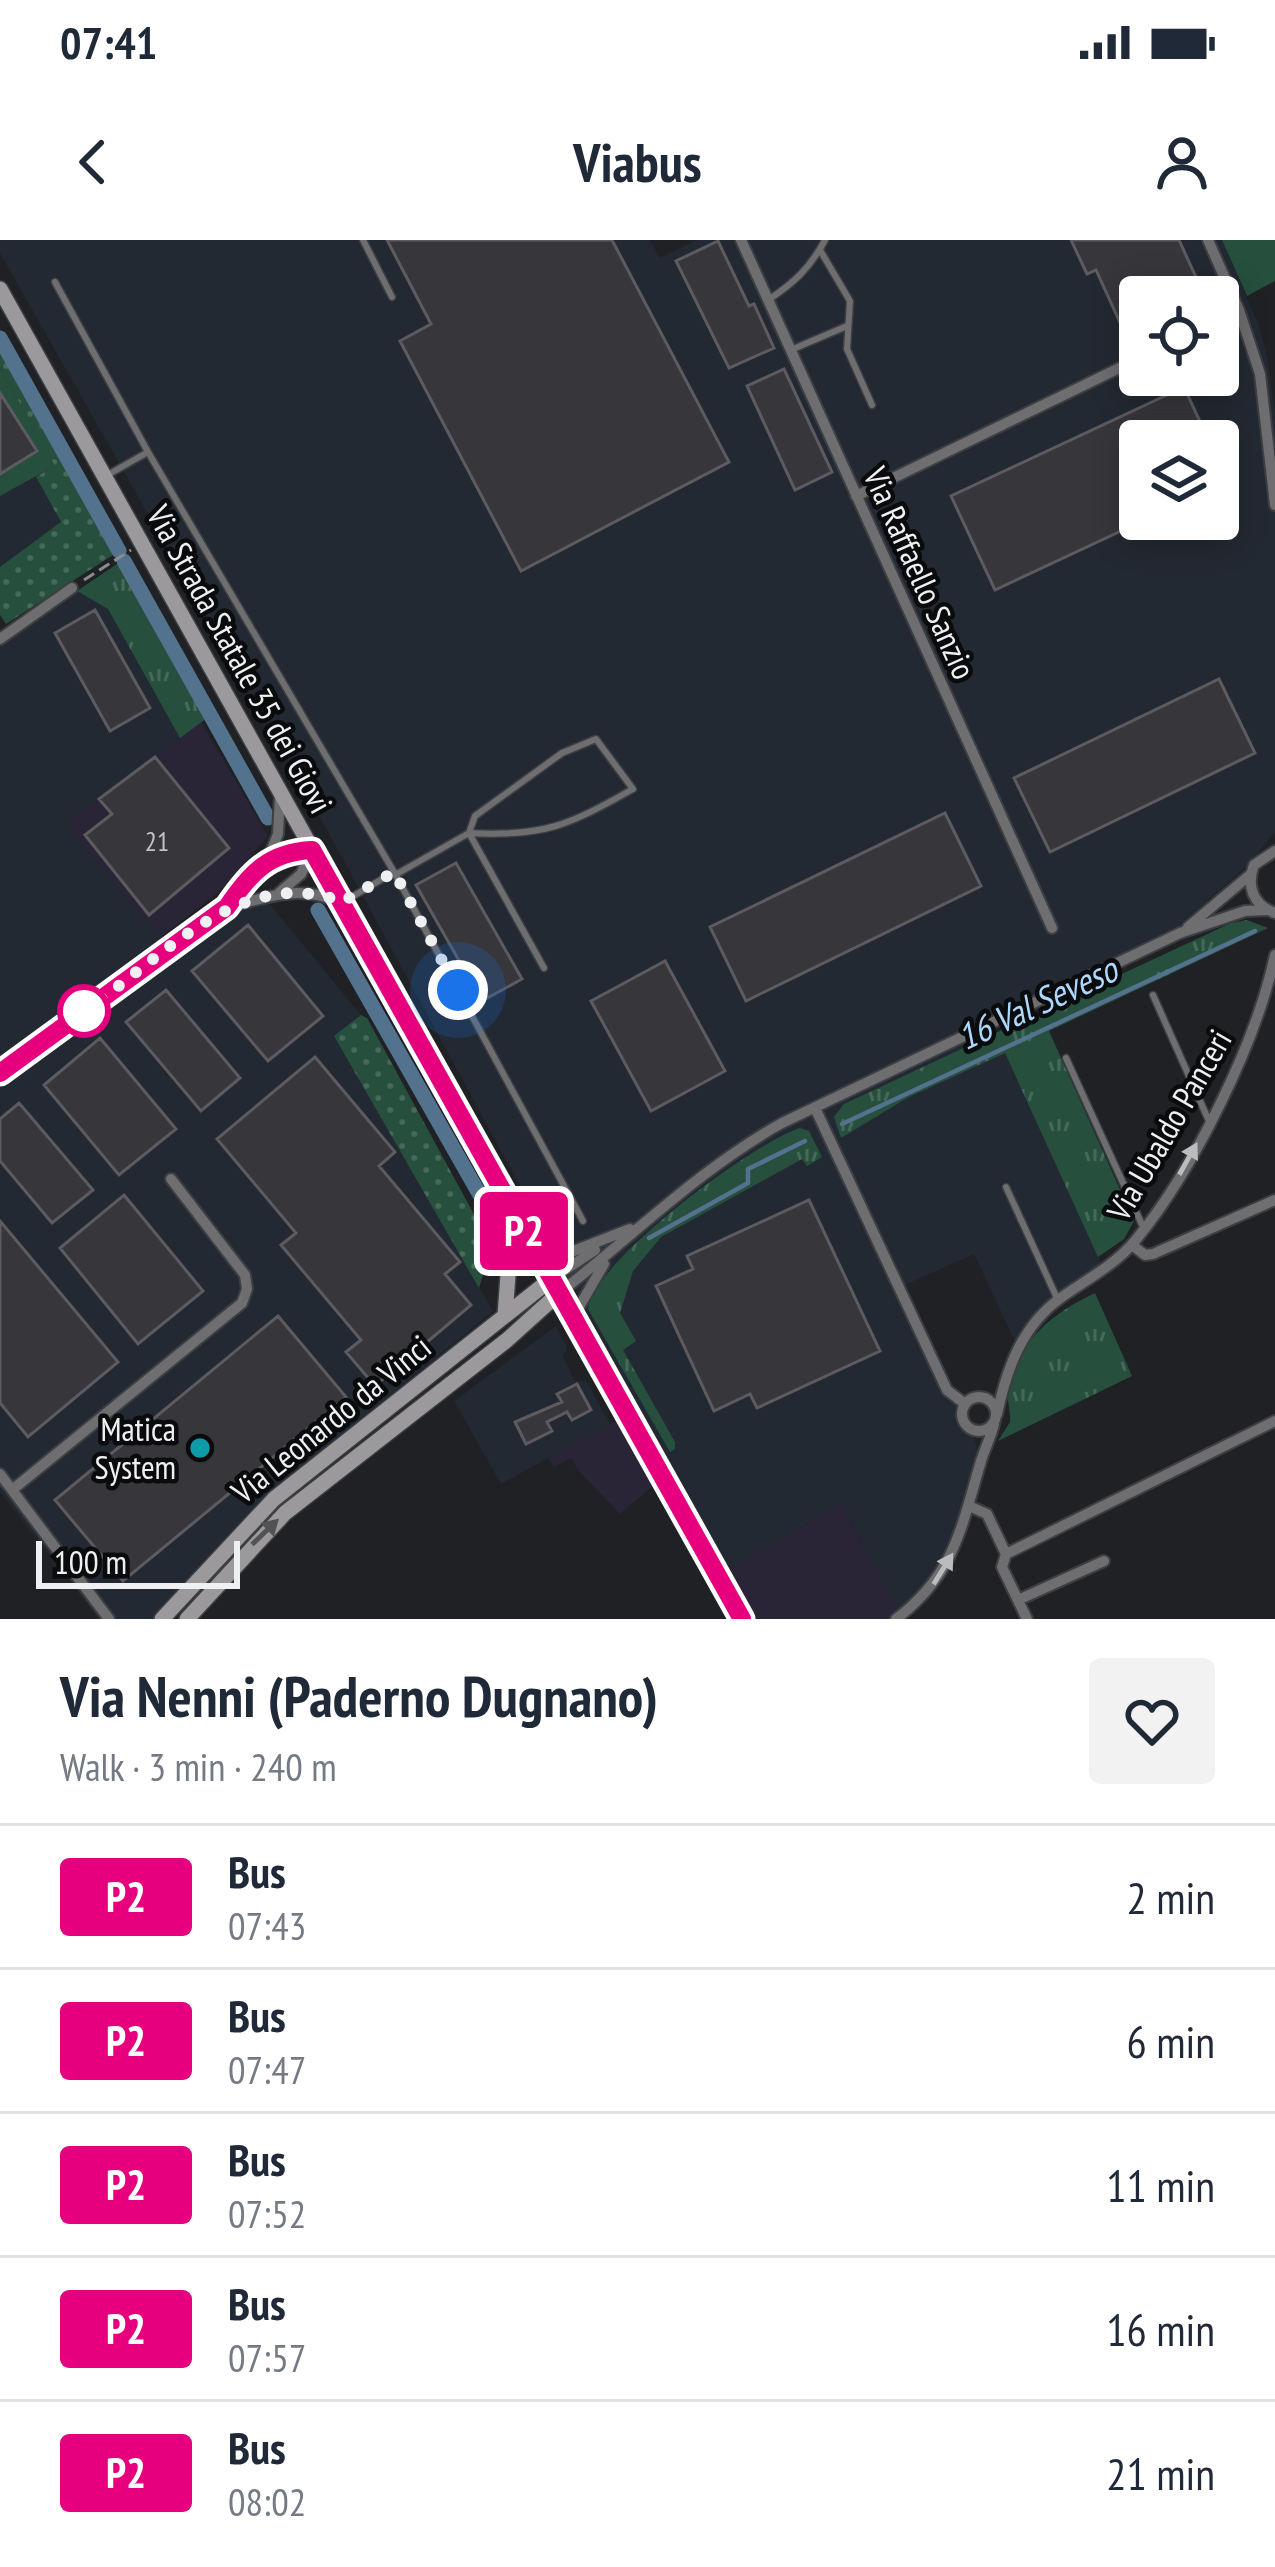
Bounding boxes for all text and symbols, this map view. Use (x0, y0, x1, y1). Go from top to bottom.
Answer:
text: 07:41 (60, 13, 157, 71)
text: Viabus (573, 127, 702, 197)
icon: back (60, 129, 126, 195)
icon: person (1149, 129, 1215, 195)
map controls (1119, 276, 1239, 540)
button: locate (1119, 276, 1239, 396)
button: layers (1119, 420, 1239, 540)
street label: Via Raffaello Sanzio (854, 459, 986, 685)
street label: Via Strada Statale 35 dei Giovi (137, 496, 343, 820)
house number: 21 (145, 824, 169, 858)
water label: 16 Val Seveso (949, 944, 1126, 1060)
your location (428, 960, 488, 1020)
unlabelled marker (59, 986, 109, 1036)
street label: Via Ubaldo Panceri (1096, 1022, 1241, 1229)
one-way arrow (1177, 1142, 1198, 1177)
line badge: P2 (470, 1192, 578, 1270)
text: P2 (504, 1203, 544, 1258)
street label: Via Leonardo da Vinci (221, 1325, 439, 1513)
place label: Matica System (94, 1407, 176, 1488)
marker: Matica System (187, 1435, 213, 1461)
one-way arrow (250, 1519, 279, 1547)
scale bar (36, 1535, 240, 1588)
text: 100 m (54, 1540, 127, 1583)
one-way arrow (932, 1552, 953, 1586)
button: heart (1089, 1658, 1215, 1784)
text: Via Nenni (Paderno Dugnano) (60, 1659, 658, 1733)
text: Walk · 3 min · 240 m (60, 1741, 337, 1792)
text: Bus (228, 1842, 286, 1900)
text: 2 min (1126, 1868, 1215, 1926)
text: P2 (106, 1869, 146, 1924)
text: 07:43 (228, 1900, 306, 1951)
text: Bus (228, 1986, 286, 2044)
text: 6 min (1126, 2012, 1215, 2070)
text: P2 (106, 2013, 146, 2068)
text: 07:47 (228, 2044, 306, 2095)
text: Bus (228, 2130, 286, 2188)
text: 11 min (1106, 2156, 1215, 2214)
text: P2 (106, 2157, 146, 2212)
text: 07:52 (228, 2188, 306, 2239)
text: Bus (228, 2274, 286, 2332)
text: 16 min (1106, 2300, 1215, 2358)
text: P2 (106, 2301, 146, 2356)
text: 07:57 (228, 2332, 306, 2383)
text: Bus (228, 2418, 286, 2476)
text: 21 min (1106, 2444, 1215, 2502)
text: P2 (106, 2445, 146, 2500)
text: 08:02 (228, 2476, 306, 2527)

